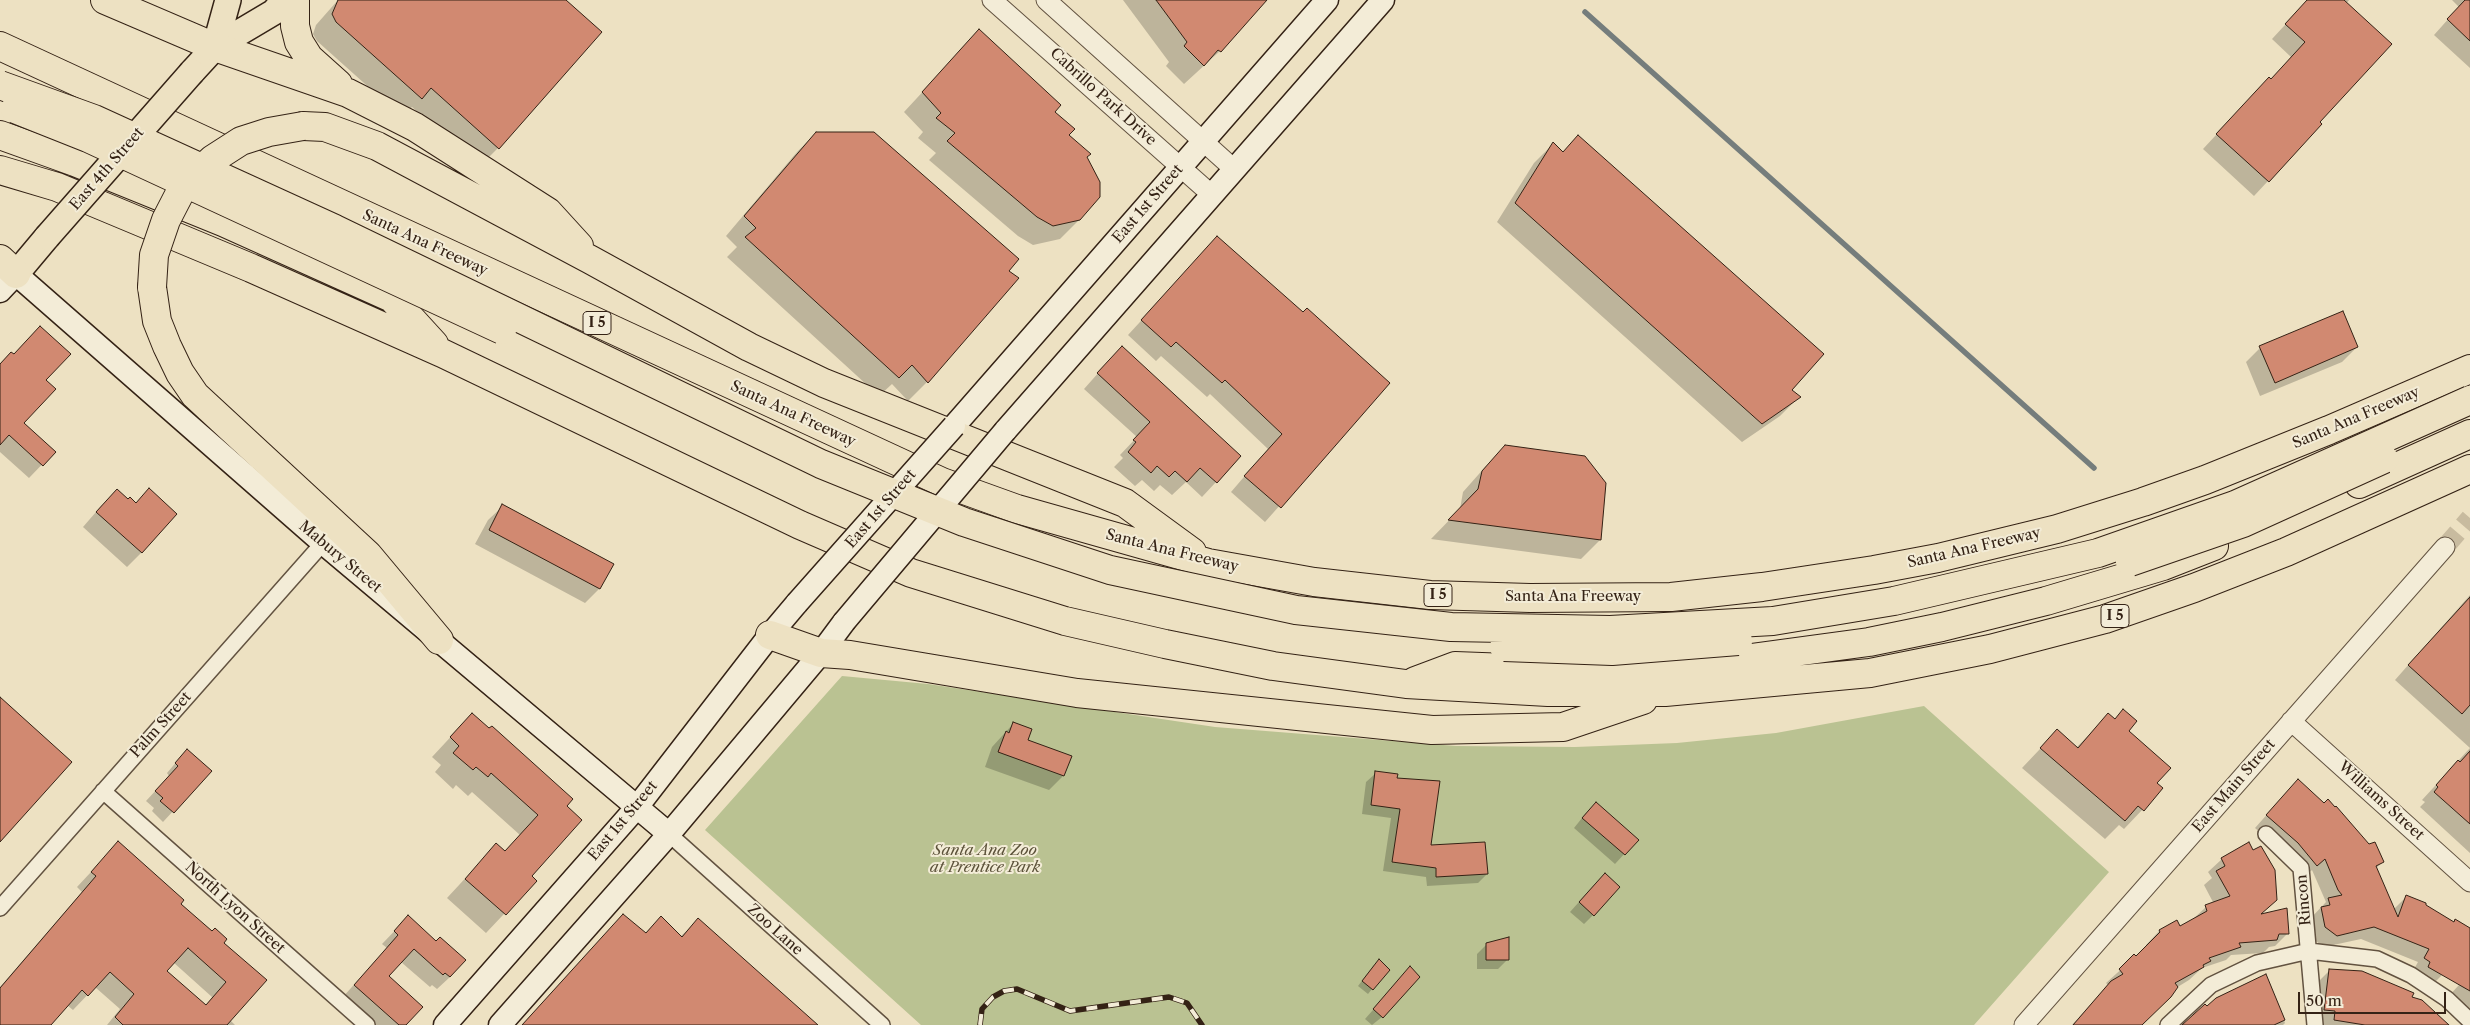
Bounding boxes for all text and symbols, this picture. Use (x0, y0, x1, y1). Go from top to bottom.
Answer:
street label: Cabrillo Park Drive (1046, 44, 1160, 150)
street label: East 4th Street (66, 124, 148, 214)
street label: East 1st Street (1109, 161, 1187, 247)
street label: Santa Ana Freeway (360, 206, 490, 280)
road number: I 5 (583, 312, 611, 334)
street label: Santa Ana Freeway (728, 377, 858, 451)
street label: Santa Ana Freeway (2290, 383, 2422, 453)
street label: East 1st Street (842, 466, 920, 552)
street label: Mabury Street (295, 517, 385, 597)
street label: Santa Ana Freeway (1906, 524, 2042, 572)
street label: Santa Ana Freeway (1104, 526, 1240, 576)
road number: I 5 (1424, 584, 1452, 606)
street label: Santa Ana Freeway (1505, 588, 1641, 606)
road number: I 5 (2101, 604, 2129, 628)
street label: Palm Street (127, 688, 195, 762)
street label: East Main Street (2189, 736, 2279, 836)
street label: Williams Street (2334, 758, 2428, 844)
street label: East 1st Street (584, 777, 662, 865)
park label: Santa Ana Zoo at Prentice Park (930, 842, 1040, 877)
street label: North Lyon Street (181, 858, 289, 958)
street label: Rincon (2293, 874, 2315, 926)
street label: Zoo Lane (744, 901, 806, 959)
scale bar (2300, 982, 2448, 1014)
text: 50 m (2306, 991, 2342, 1010)

